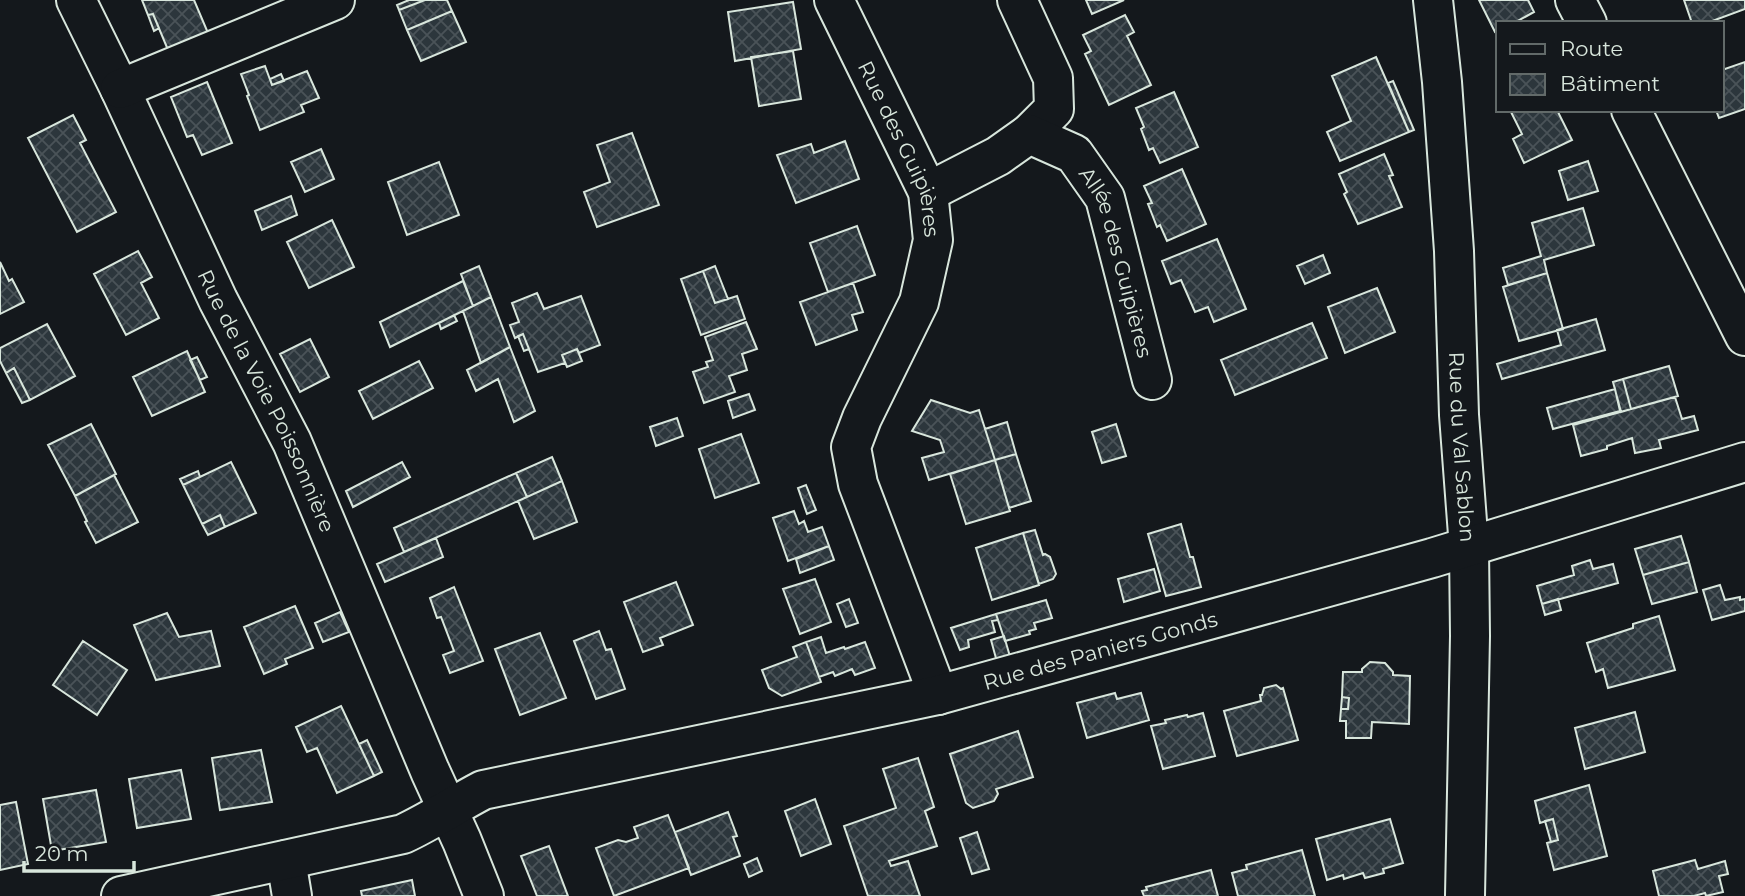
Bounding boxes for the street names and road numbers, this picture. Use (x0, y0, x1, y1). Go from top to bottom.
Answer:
street label: Rue des Guipières (853, 57, 945, 238)
street label: Allée des Guipières (1074, 162, 1158, 360)
street label: Rue de la Voie Poissonnière (193, 265, 341, 536)
street label: Rue du Val Sablon (1445, 351, 1481, 543)
street label: Rue des Paniers Gonds (980, 606, 1220, 694)

